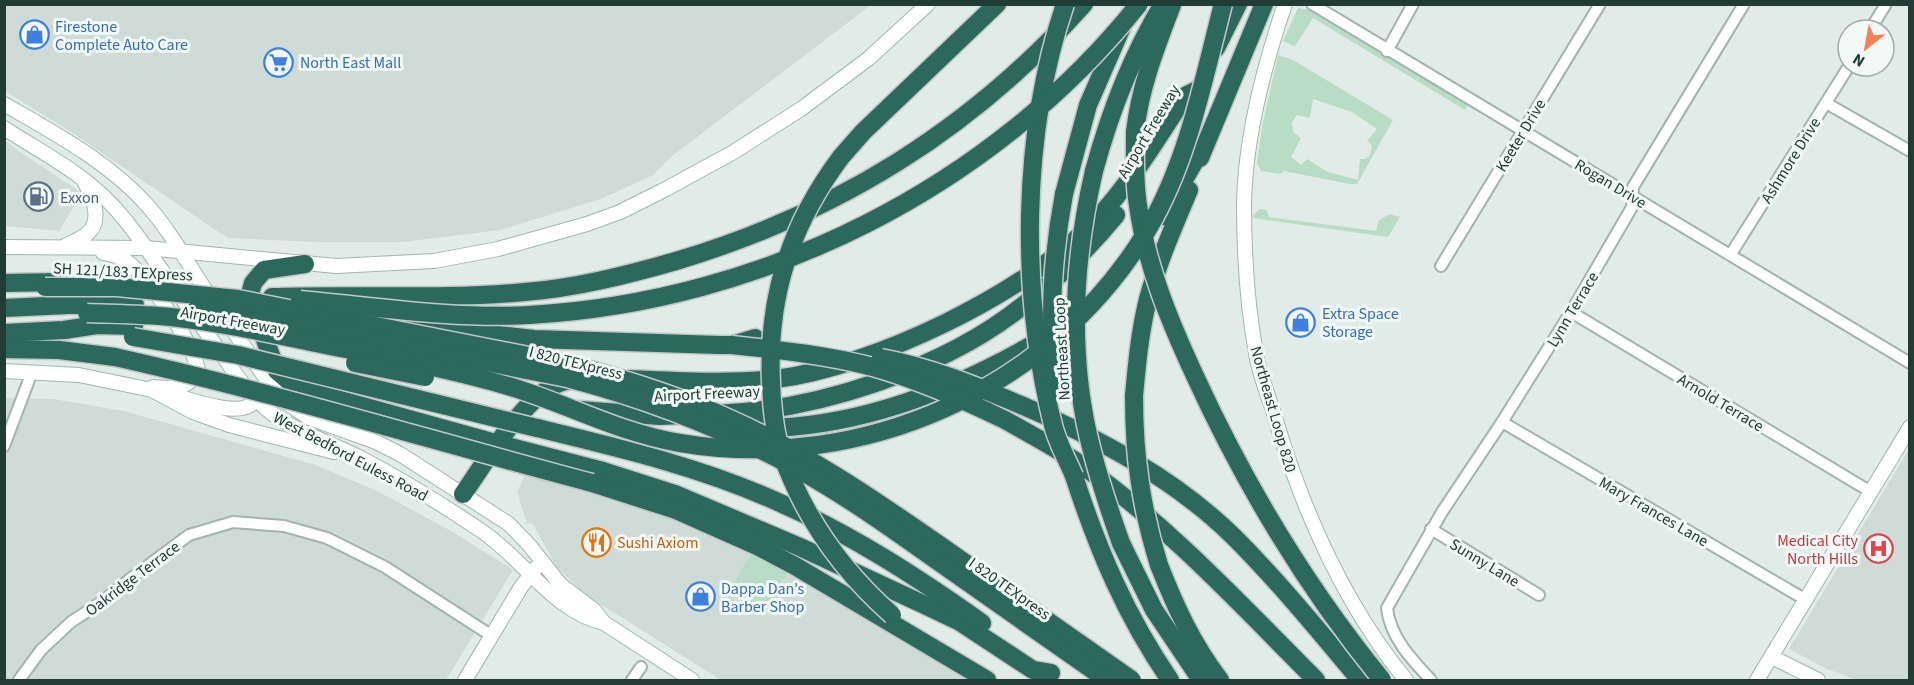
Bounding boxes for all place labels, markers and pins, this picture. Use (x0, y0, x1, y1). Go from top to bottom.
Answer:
place label: Firestone Complete Auto Care (55, 16, 188, 56)
shop icon: Firestone Complete Auto Care (18, 19, 50, 51)
supermarket icon: North East Mall (263, 46, 295, 78)
place label: North East Mall (300, 52, 401, 74)
fuel station icon: Exxon (23, 181, 55, 213)
place label: Exxon (60, 187, 99, 209)
place label: Extra Space Storage (1322, 303, 1399, 343)
shop icon: Extra Space Storage (1285, 306, 1317, 338)
restaurant icon: Sushi Axiom (580, 526, 612, 558)
place label: Medical City North Hills (1777, 530, 1859, 570)
place label: Sushi Axiom (617, 532, 698, 554)
hospital icon: Medical City North Hills (1863, 533, 1895, 565)
place label: Dappa Dan’s Barber Shop (721, 578, 805, 618)
shop icon: Dappa Dan’s Barber Shop (684, 581, 716, 613)

